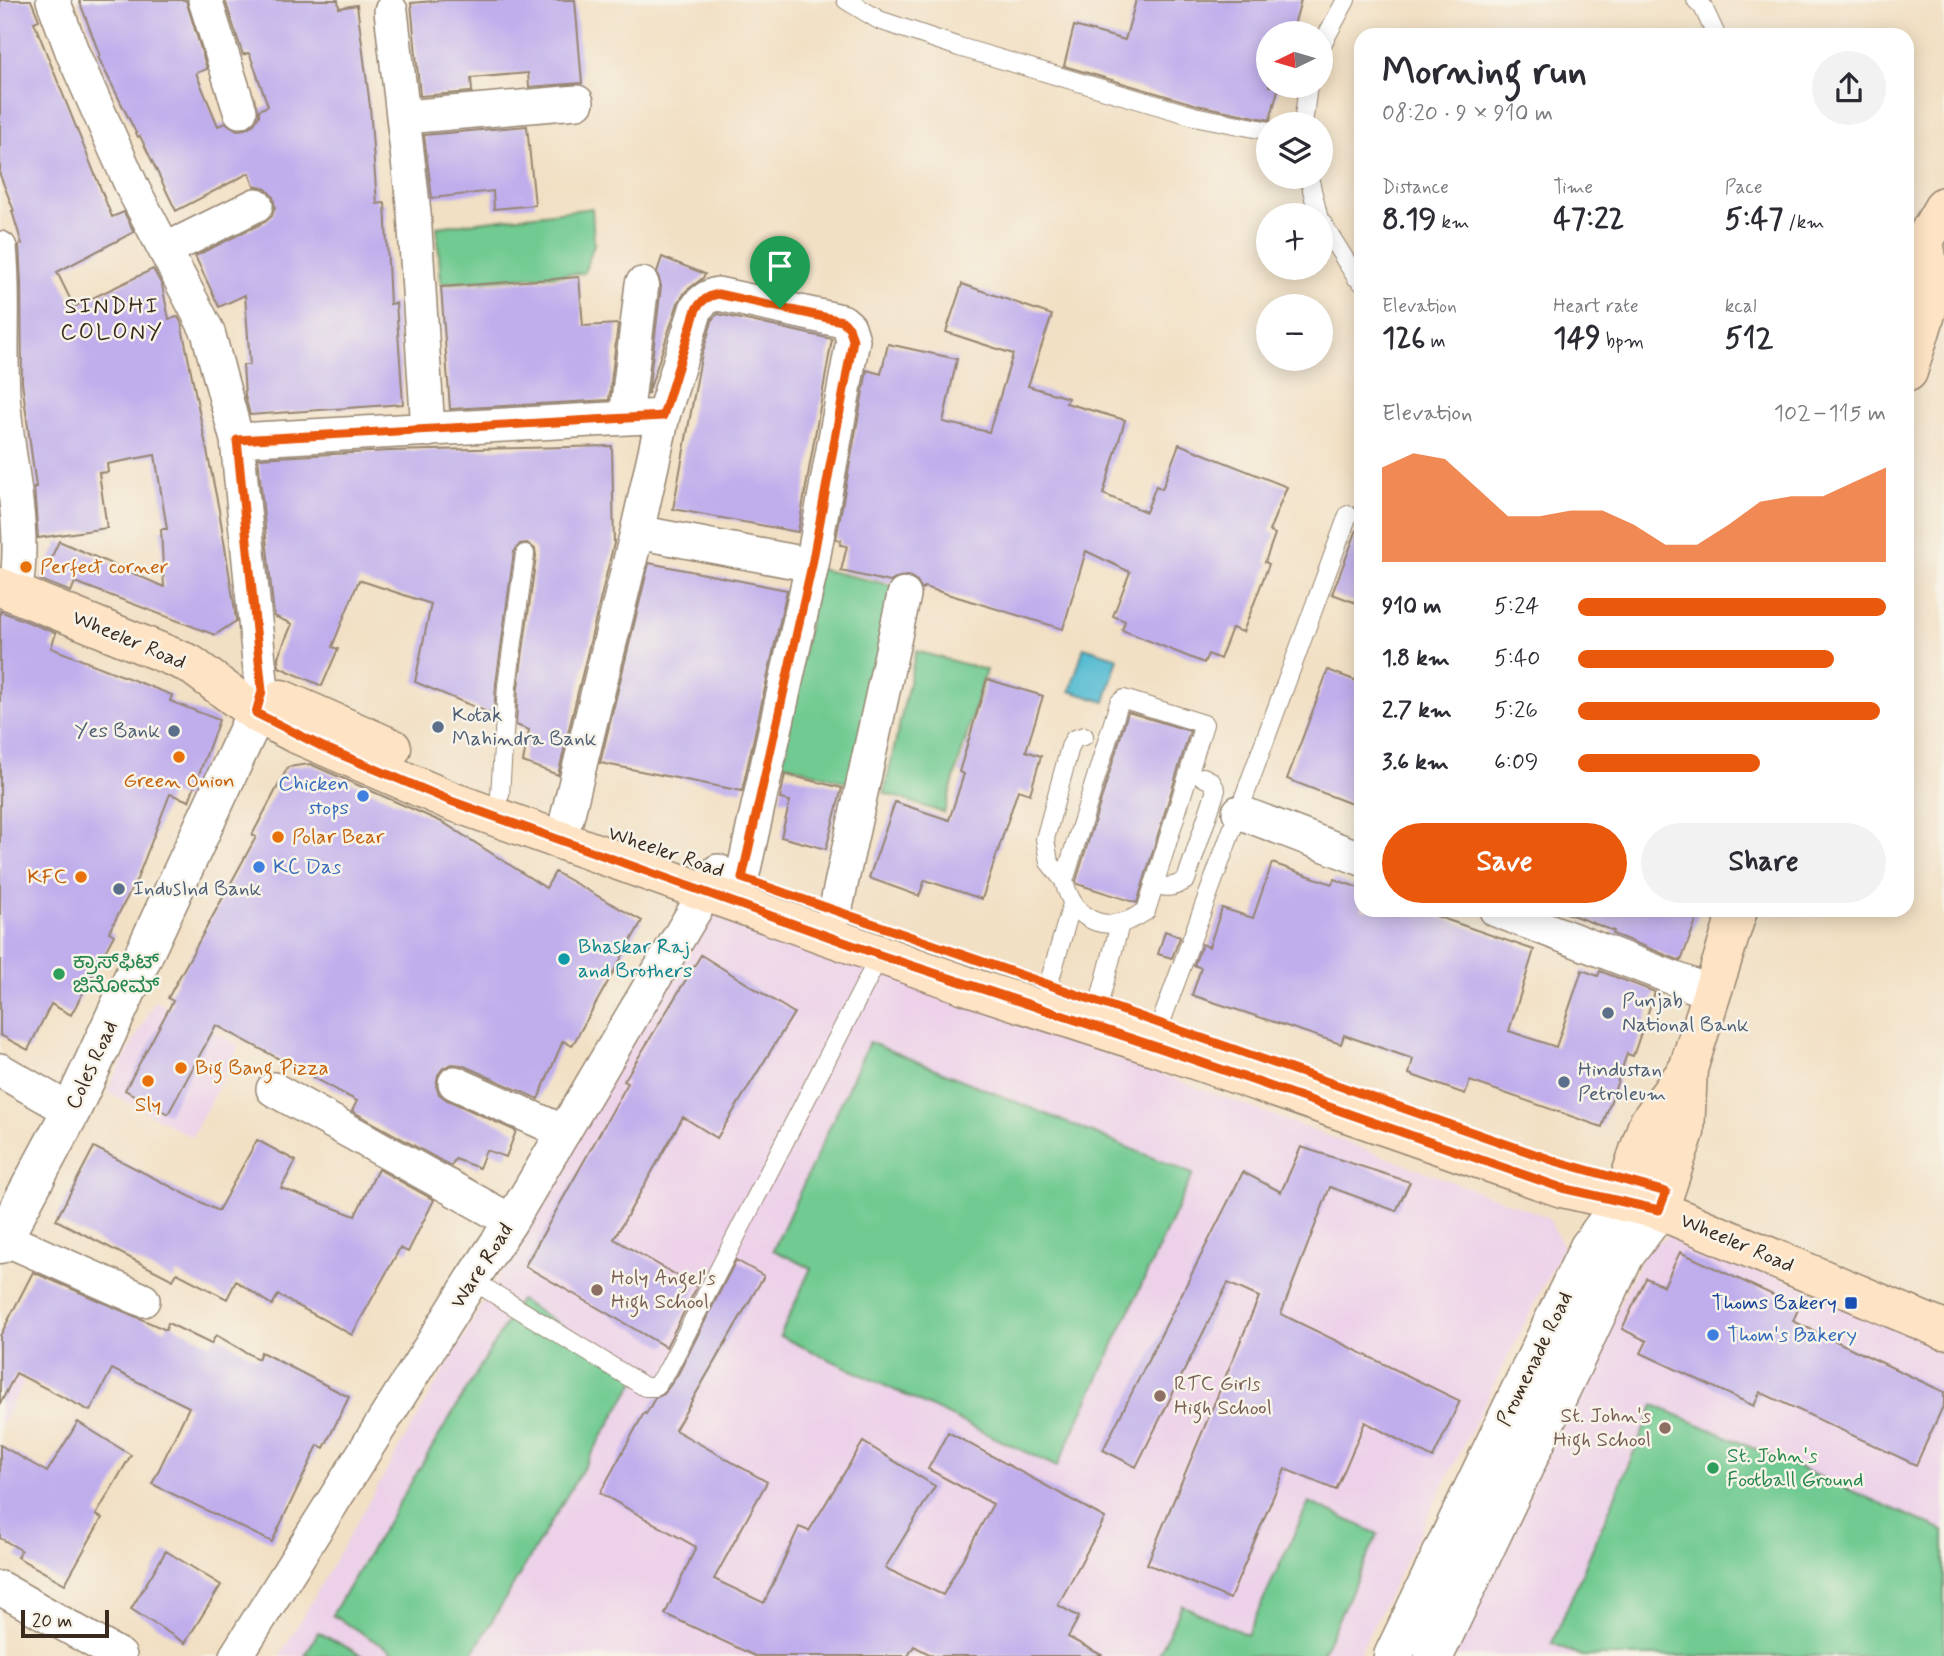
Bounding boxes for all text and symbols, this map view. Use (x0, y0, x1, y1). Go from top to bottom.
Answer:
north arrow (1256, 21, 1334, 98)
map controls (1256, 21, 1333, 371)
text: Morning run (1382, 48, 1587, 97)
button: share (1812, 51, 1886, 125)
text: 08:20 · 9 × 910 m (1382, 99, 1553, 129)
button: layers (1256, 112, 1333, 189)
text: Distance (1382, 175, 1449, 200)
text: Time (1553, 175, 1593, 200)
text: Pace (1725, 175, 1762, 200)
text: 8.19 (1382, 200, 1436, 239)
text: 47:22 (1553, 200, 1624, 239)
text: 5:47 (1725, 200, 1783, 239)
button: + (1256, 203, 1333, 280)
text: km (1436, 210, 1469, 235)
text: /km (1783, 210, 1824, 235)
pin (750, 236, 810, 308)
icon: arrive (761, 247, 799, 285)
district label: SINDHI COLONY (60, 292, 164, 348)
button: − (1256, 294, 1333, 371)
text: Elevation (1382, 294, 1457, 319)
text: Heart rate (1553, 294, 1639, 319)
text: kcal (1725, 294, 1757, 319)
text: 126 (1382, 319, 1425, 358)
text: 149 (1553, 319, 1601, 358)
text: 512 (1725, 319, 1773, 358)
text: m (1425, 329, 1446, 354)
text: bpm (1601, 329, 1644, 354)
text: Elevation (1382, 399, 1473, 429)
text: 102–115 m (1774, 399, 1886, 429)
place label: Perfect corner (40, 553, 169, 581)
marker: Perfect corner (18, 559, 34, 575)
text: 910 m (1382, 592, 1442, 622)
text: 5:24 (1494, 592, 1539, 622)
street label: Wheeler Road (68, 603, 190, 677)
text: 1.8 km (1382, 644, 1450, 674)
text: 5:40 (1494, 644, 1540, 674)
text: 2.7 km (1382, 696, 1452, 726)
text: 5:26 (1494, 696, 1538, 726)
place label: Kotak Mahindra Bank (452, 701, 597, 753)
place label: Yes Bank (75, 717, 160, 745)
marker: Kotak Mahindra Bank (430, 719, 446, 735)
marker: Yes Bank (166, 723, 182, 739)
text: 3.6 km (1382, 748, 1449, 778)
text: 6:09 (1494, 748, 1538, 778)
marker: Green Onion (171, 749, 187, 765)
place label: Green Onion (123, 767, 235, 795)
place label: Chicken stops (278, 770, 349, 822)
marker: Chicken stops (355, 788, 371, 804)
street label: Wheeler Road (604, 819, 728, 885)
place label: Polar Bear (292, 823, 385, 851)
button: Save (1382, 823, 1627, 903)
button: Share (1641, 823, 1886, 903)
marker: Polar Bear (270, 829, 286, 845)
place label: KC Das (273, 853, 341, 881)
marker: KC Das (251, 859, 267, 875)
place label: KFC (27, 863, 67, 891)
marker: KFC (73, 869, 89, 885)
place label: IndusInd Bank (133, 875, 262, 903)
marker: IndusInd Bank (111, 881, 127, 897)
place label: Bhaskar Raj and Brothers (578, 933, 693, 985)
place label: ಕ್ರಾಸ್‌ಫಿಟ್ ಜಿನೋಮ್ (73, 948, 160, 1000)
marker: Bhaskar Raj and Brothers (556, 951, 572, 967)
marker: ಕ್ರಾಸ್‌ಫಿಟ್ ಜಿನೋಮ್ (51, 966, 67, 982)
place label: Punjab National Bank (1622, 987, 1749, 1039)
marker: Punjab National Bank (1600, 1005, 1616, 1021)
street label: Coles Road (59, 1016, 125, 1114)
place label: Big Bang Pizza (195, 1054, 329, 1084)
place label: Hindustan Petroleum (1578, 1056, 1666, 1108)
marker: Big Bang Pizza (173, 1060, 189, 1076)
marker: Sly (140, 1073, 156, 1089)
marker: Hindustan Petroleum (1556, 1074, 1572, 1090)
place label: Sly (135, 1091, 161, 1119)
street label: Wheeler Road (1676, 1206, 1798, 1280)
street label: Ware Road (444, 1218, 520, 1314)
place label: Holy Angel's High School (611, 1264, 716, 1318)
marker: Holy Angel's High School (589, 1282, 605, 1298)
street label: Promenade Road (1490, 1287, 1580, 1431)
place label: Thoms Bakery (1711, 1289, 1837, 1317)
marker: Thoms Bakery (1843, 1295, 1859, 1311)
place label: Thom's Bakery (1727, 1321, 1857, 1349)
marker: Thom's Bakery (1705, 1327, 1721, 1343)
place label: RTC Girls High School (1174, 1370, 1272, 1424)
marker: RTC Girls High School (1152, 1388, 1168, 1404)
place label: St. John's High School (1553, 1402, 1651, 1456)
marker: St. John's High School (1657, 1420, 1673, 1436)
place label: St. John's Football Ground (1727, 1442, 1864, 1494)
marker: St. John's Football Ground (1705, 1460, 1721, 1476)
scale bar (21, 1607, 108, 1639)
text: 20 m (32, 1609, 72, 1634)

